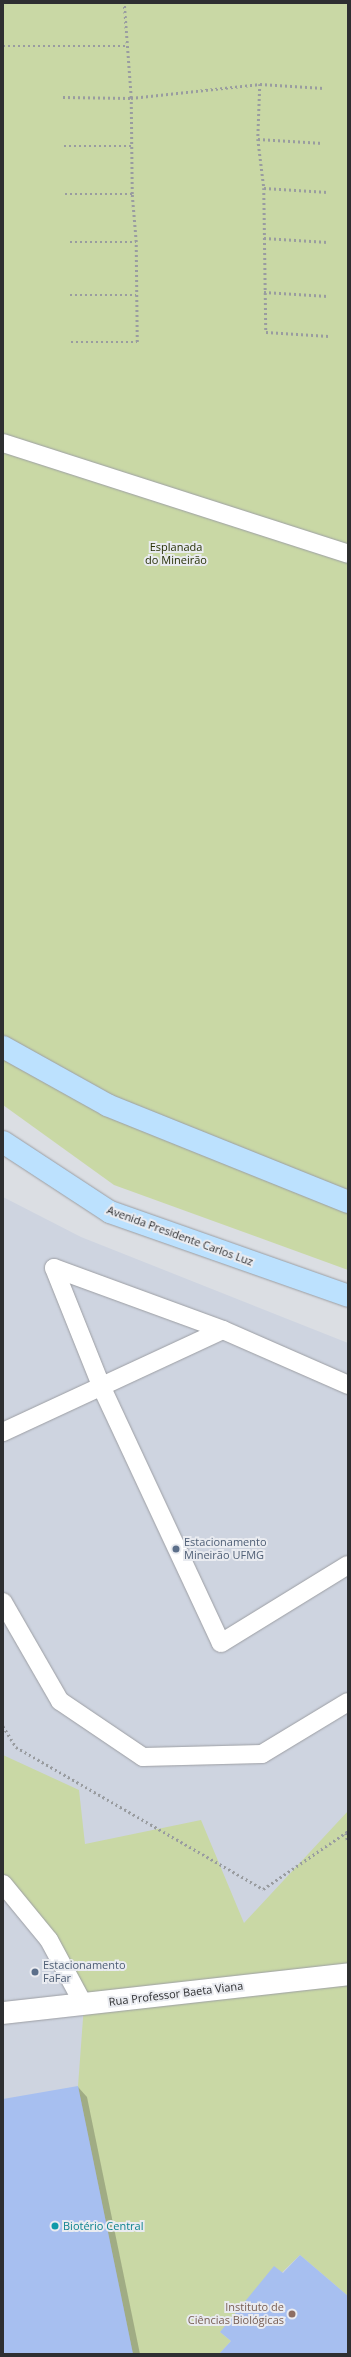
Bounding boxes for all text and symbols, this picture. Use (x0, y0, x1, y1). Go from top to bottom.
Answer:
park label: Esplanada do Mineirão (145, 541, 207, 567)
street label: Avenida Presidente Carlos Luz (105, 1203, 255, 1269)
place label: Estacionamento Mineirão UFMG (184, 1536, 267, 1562)
marker: Estacionamento Mineirão UFMG (171, 1544, 181, 1554)
place label: Estacionamento FaFar (43, 1959, 126, 1985)
marker: Estacionamento FaFar (30, 1967, 40, 1977)
street label: Rua Professor Baeta Viana (108, 1979, 244, 2009)
place label: Biotério Central (63, 2219, 144, 2233)
marker: Biotério Central (50, 2221, 60, 2231)
place label: Instituto de Ciências Biológicas (188, 2301, 284, 2327)
marker: Instituto de Ciências Biológicas (287, 2309, 297, 2319)

